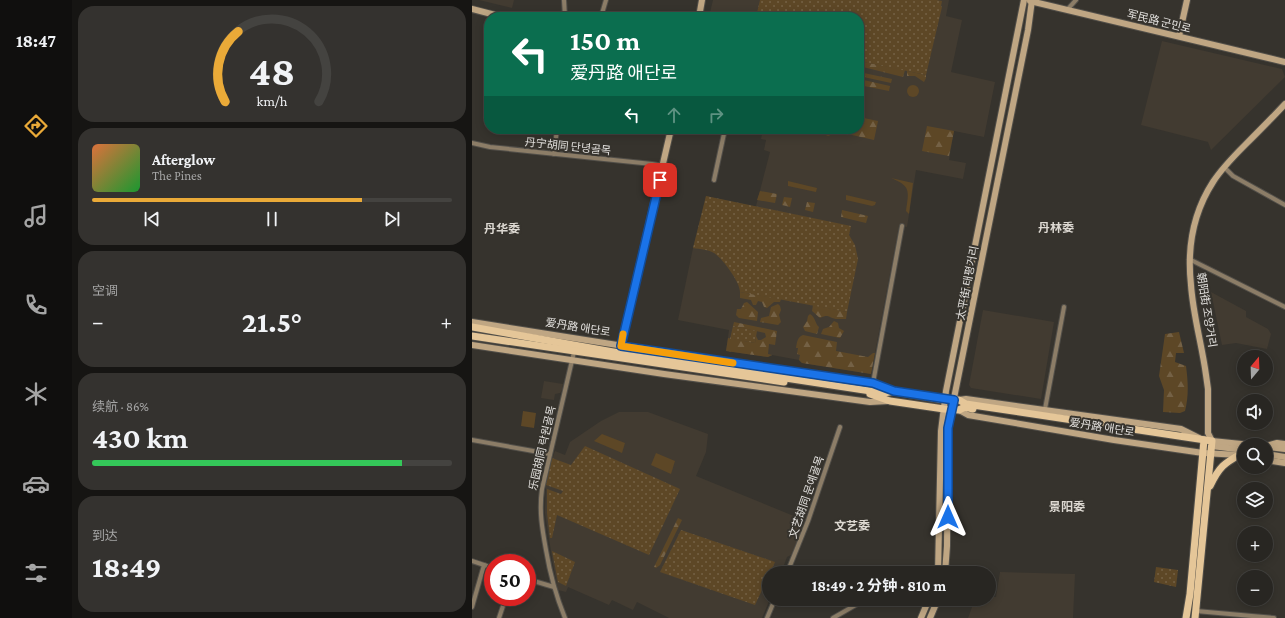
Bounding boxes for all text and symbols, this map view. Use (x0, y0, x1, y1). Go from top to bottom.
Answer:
street label: 军民路 군민로 (1126, 7, 1192, 35)
text: 150 m (570, 25, 640, 56)
icon: left (504, 28, 556, 80)
text: 18:47 (16, 31, 56, 51)
text: 48 (249, 48, 295, 94)
text: 爱丹路 애단로 (570, 63, 677, 83)
text: km/h (257, 93, 288, 109)
icon: left (621, 104, 643, 126)
icon: ahead (663, 104, 685, 126)
icon: right (705, 104, 727, 126)
icon: directions (22, 112, 50, 140)
street label: 丹宁胡同 단녕골목 (524, 136, 612, 156)
text: Afterglow (152, 152, 215, 168)
pin (643, 163, 677, 197)
text: The Pines (152, 168, 202, 183)
icon: arrive (649, 169, 671, 191)
icon: music (22, 202, 50, 230)
icon: previous (141, 208, 163, 230)
icon: pause (261, 208, 283, 230)
icon: next (381, 208, 403, 230)
district label: 丹林委 (1038, 221, 1074, 235)
district label: 丹华委 (484, 222, 520, 236)
street label: 太平街 태평거리 (954, 245, 980, 321)
street label: 朝阳街 조양거리 (1195, 272, 1219, 348)
text: 空调 (92, 283, 118, 298)
icon: phone (22, 291, 50, 319)
text: 21.5° (242, 305, 302, 338)
text: − (92, 309, 104, 334)
text: + (440, 309, 452, 334)
street label: 爱丹路 애단로 (545, 316, 611, 338)
north arrow (1237, 350, 1273, 386)
map controls (1237, 350, 1273, 606)
icon: climate (22, 380, 50, 408)
button: sound (1237, 394, 1273, 430)
text: 续航 · 86% (92, 399, 149, 414)
street label: 乐园胡同 락원골목 (526, 404, 558, 492)
street label: 爱丹路 애단로 (1069, 416, 1135, 438)
text: 430 km (92, 421, 188, 454)
button: search (1237, 438, 1273, 474)
street label: 文艺胡同 문예골목 (786, 454, 826, 540)
icon: car (22, 470, 50, 498)
button: layers (1237, 482, 1273, 518)
position arrow (927, 496, 969, 538)
district label: 景阳委 (1049, 500, 1085, 514)
district label: 文艺委 (834, 519, 870, 533)
button: + (1237, 526, 1273, 562)
text: 到达 (92, 528, 118, 543)
text: 18:49 (92, 550, 161, 583)
speed limit sign: 50 (484, 554, 536, 606)
icon: filters (22, 559, 50, 587)
button: − (1237, 570, 1273, 606)
text: 18:49 · 2 分钟 · 810 m (812, 578, 946, 594)

